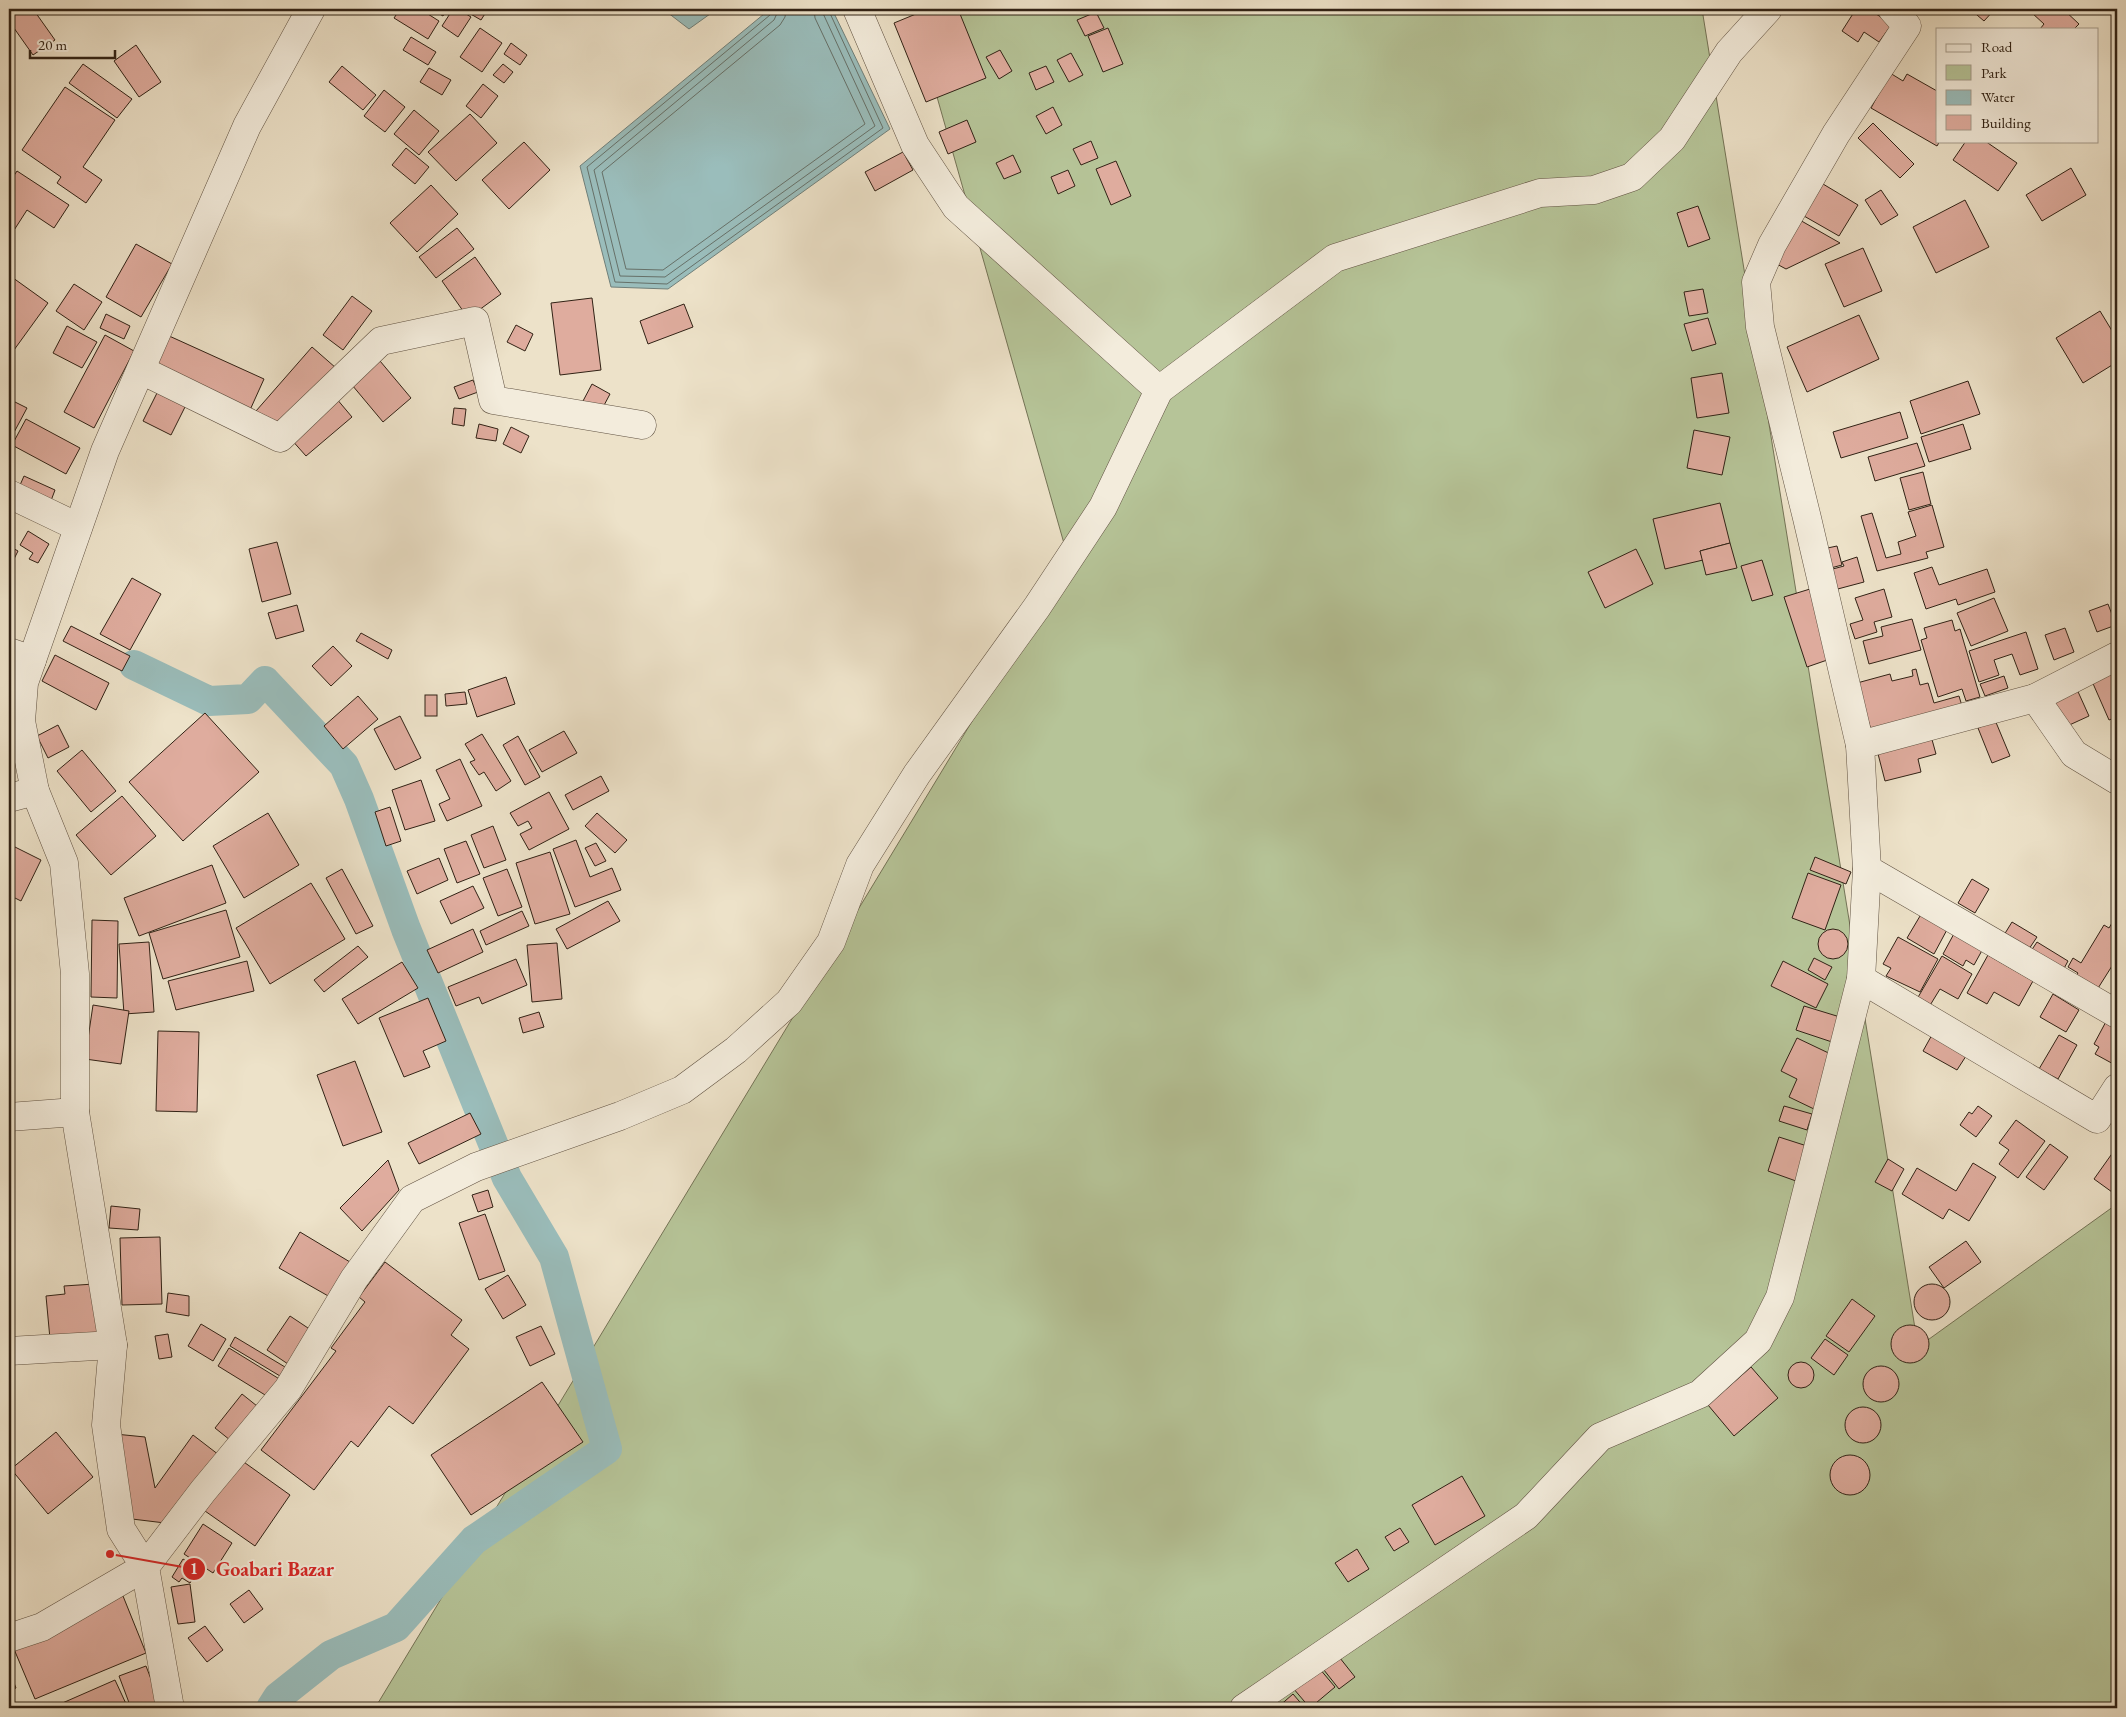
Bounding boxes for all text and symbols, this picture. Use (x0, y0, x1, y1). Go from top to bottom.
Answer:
scale bar (30, 28, 115, 60)
legend (1936, 28, 2098, 142)
text: 20 m (38, 35, 67, 54)
text: Road (1981, 37, 2013, 56)
text: Park (1981, 63, 2008, 82)
text: Water (1981, 87, 2015, 106)
text: Building (1981, 113, 2031, 132)
callout: Goabari Bazar (181, 1552, 344, 1587)
text: Goabari Bazar (216, 1556, 335, 1582)
text: 1 (190, 1559, 198, 1578)

